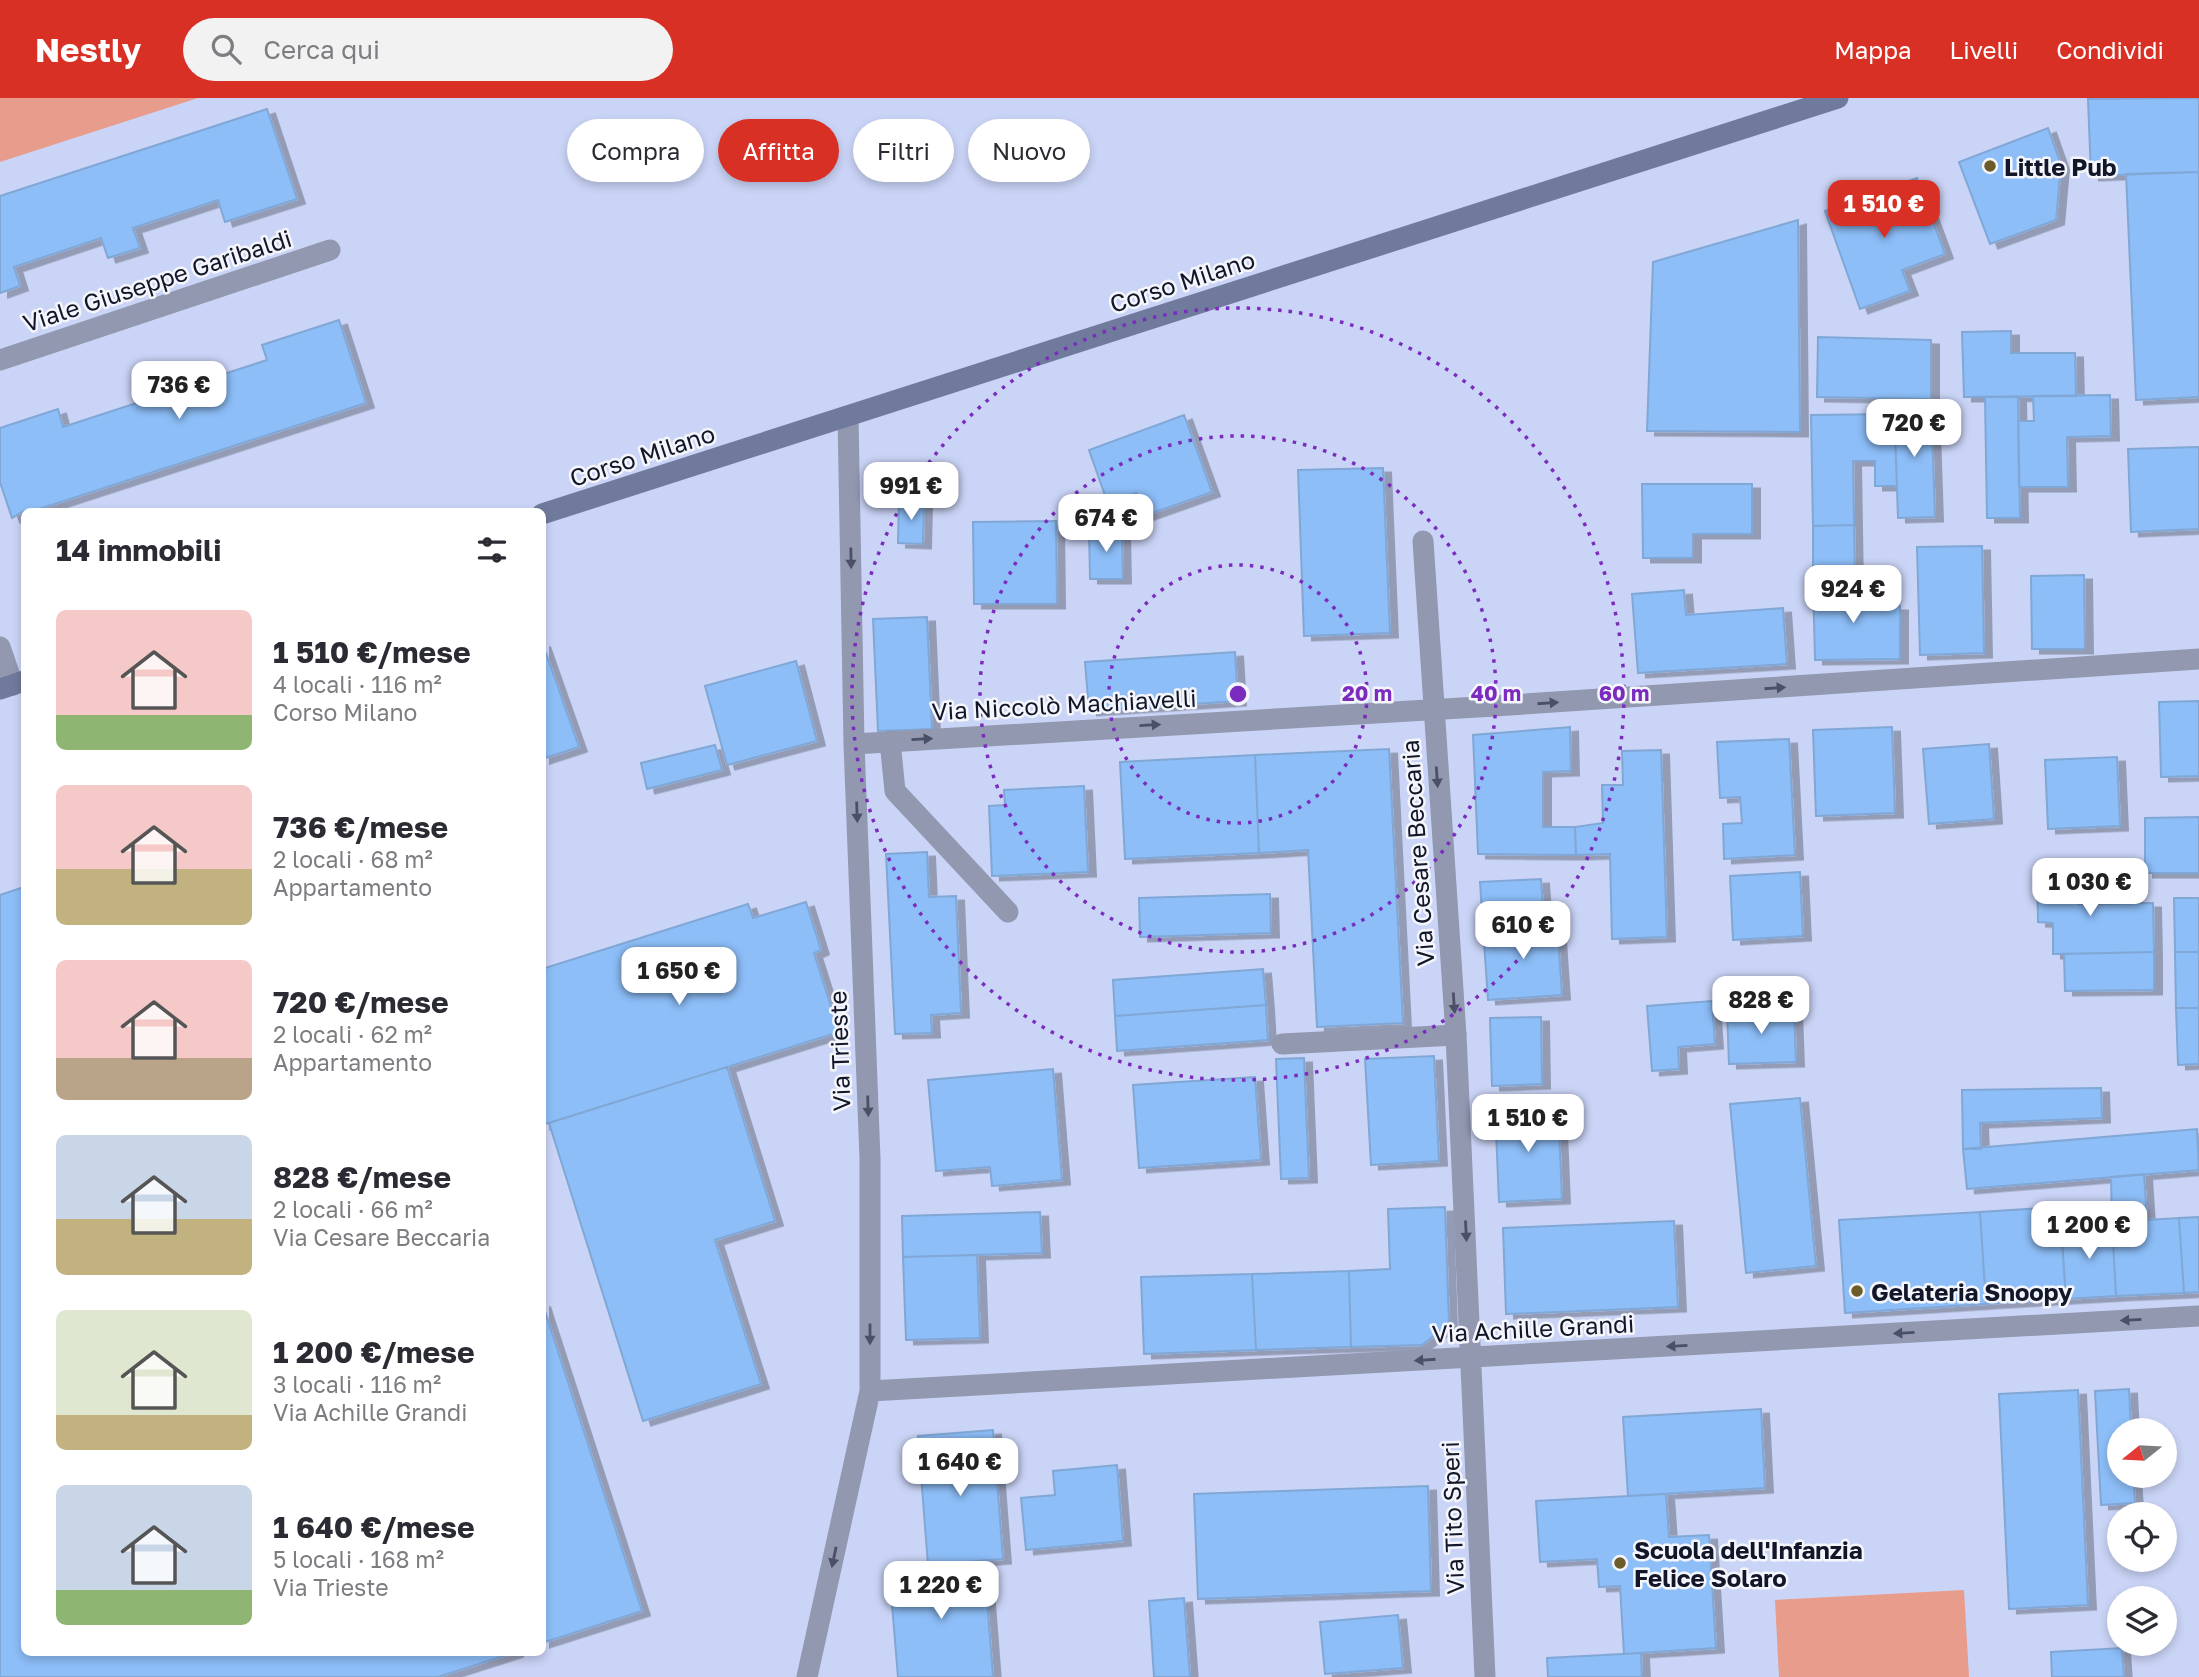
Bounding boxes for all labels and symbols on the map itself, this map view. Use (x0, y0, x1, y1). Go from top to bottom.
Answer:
place label: Little Pub (2004, 152, 2117, 181)
marker: Little Pub (1982, 158, 1998, 174)
pin: 1 510 € (1819, 180, 1949, 240)
street label: Viale Giuseppe Garibaldi (19, 223, 295, 337)
street label: Corso Milano (1106, 244, 1258, 318)
pin: 736 € (130, 362, 228, 421)
pin: 720 € (1865, 400, 1963, 459)
street label: Corso Milano (566, 418, 718, 492)
pin: 991 € (862, 462, 960, 522)
pin: 674 € (1057, 494, 1155, 554)
one-way arrow (845, 547, 857, 569)
pin: 924 € (1804, 566, 1902, 625)
text: 20 m (1342, 680, 1392, 706)
text: 40 m (1471, 680, 1521, 706)
text: 60 m (1599, 680, 1649, 706)
centre of rings (1226, 682, 1250, 706)
one-way arrow (1764, 682, 1786, 693)
street label: Via Niccolò Machiavelli (931, 683, 1197, 725)
one-way arrow (1537, 697, 1559, 708)
one-way arrow (1139, 720, 1161, 731)
one-way arrow (912, 733, 934, 744)
street label: Via Cesare Beccaria (1395, 739, 1439, 967)
one-way arrow (1432, 766, 1443, 788)
one-way arrow (851, 801, 862, 823)
pin: 1 030 € (2025, 858, 2155, 918)
pin: 610 € (1474, 902, 1572, 961)
pin: 1 650 € (614, 948, 744, 1007)
pin: 828 € (1712, 976, 1810, 1036)
street label: Via Trieste (822, 990, 856, 1112)
one-way arrow (1449, 993, 1460, 1015)
pin: 1 510 € (1463, 1094, 1593, 1154)
one-way arrow (862, 1096, 873, 1118)
pin: 1 200 € (2024, 1202, 2154, 1261)
one-way arrow (1460, 1220, 1471, 1242)
place label: Gelateria Snoopy (1871, 1277, 2073, 1306)
marker: Gelateria Snoopy (1849, 1283, 1865, 1299)
street label: Via Achille Grandi (1431, 1308, 1635, 1348)
one-way arrow (2120, 1315, 2142, 1326)
one-way arrow (864, 1323, 876, 1345)
one-way arrow (1892, 1327, 1914, 1338)
one-way arrow (1665, 1340, 1687, 1351)
one-way arrow (1414, 1355, 1436, 1366)
north arrow (2107, 1418, 2177, 1488)
pin: 1 640 € (895, 1438, 1025, 1498)
street label: Via Tito Speri (1435, 1441, 1469, 1595)
place label: Scuola dell'Infanzia Felice Solaro (1634, 1535, 1863, 1592)
one-way arrow (828, 1546, 839, 1568)
marker: Scuola dell'Infanzia Felice Solaro (1612, 1555, 1628, 1571)
pin: 1 220 € (876, 1562, 1006, 1621)

